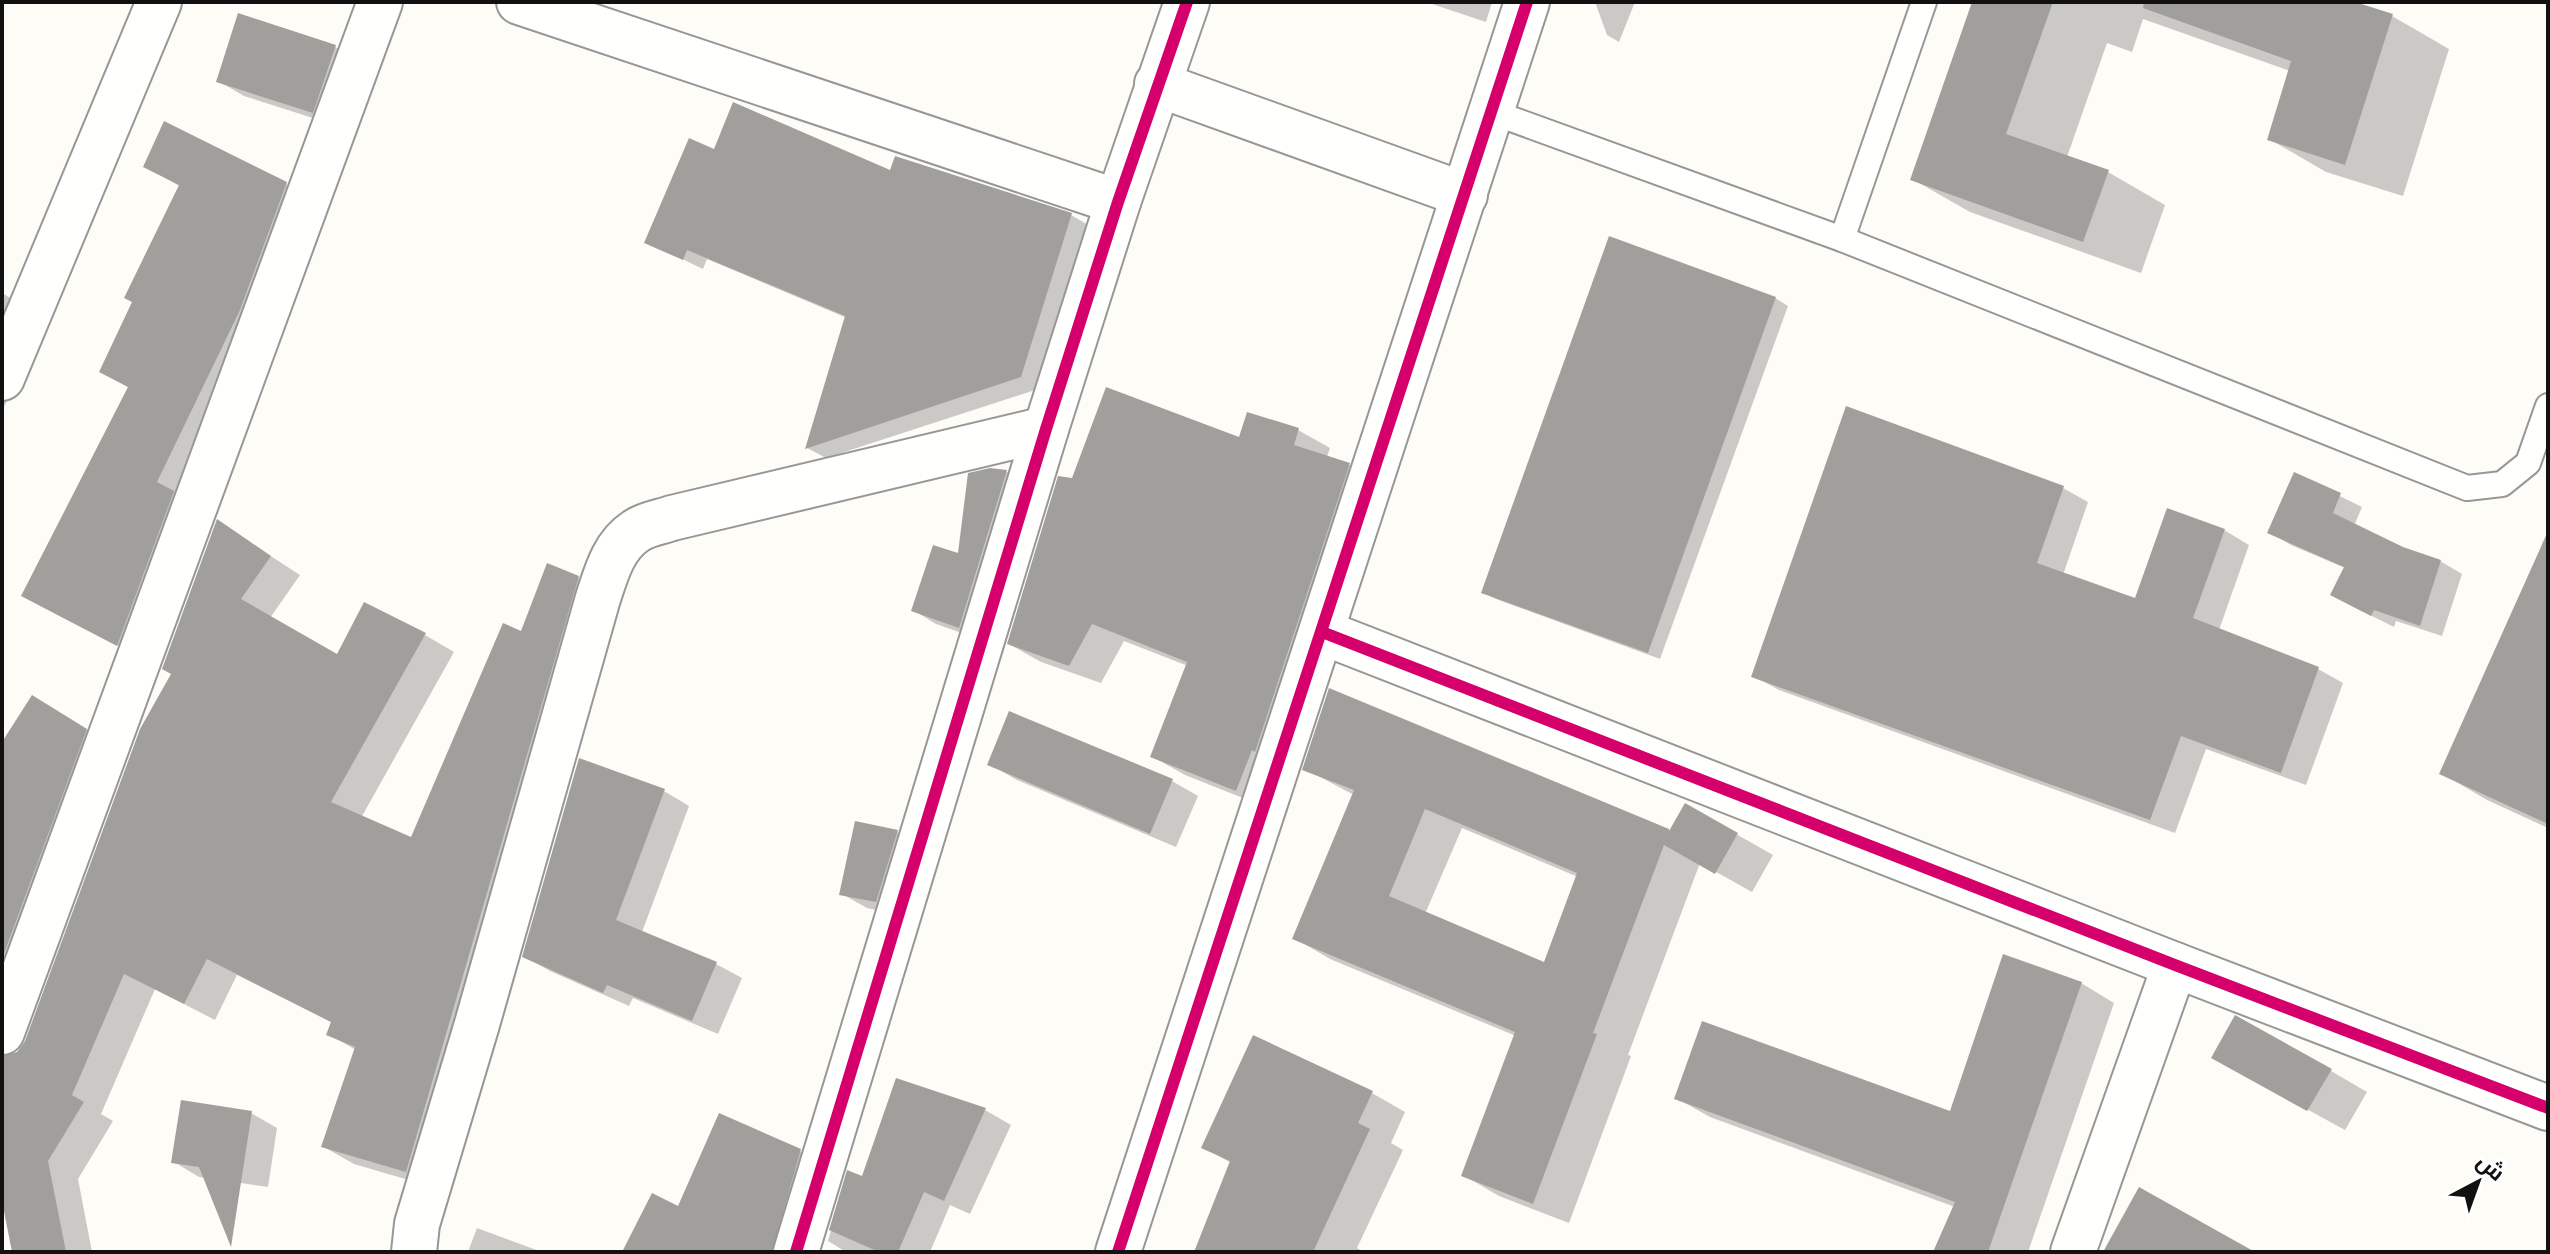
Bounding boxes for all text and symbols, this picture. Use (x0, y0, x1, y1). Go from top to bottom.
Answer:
north arrow (2438, 1142, 2518, 1222)
text: ش (2471, 1149, 2510, 1187)

